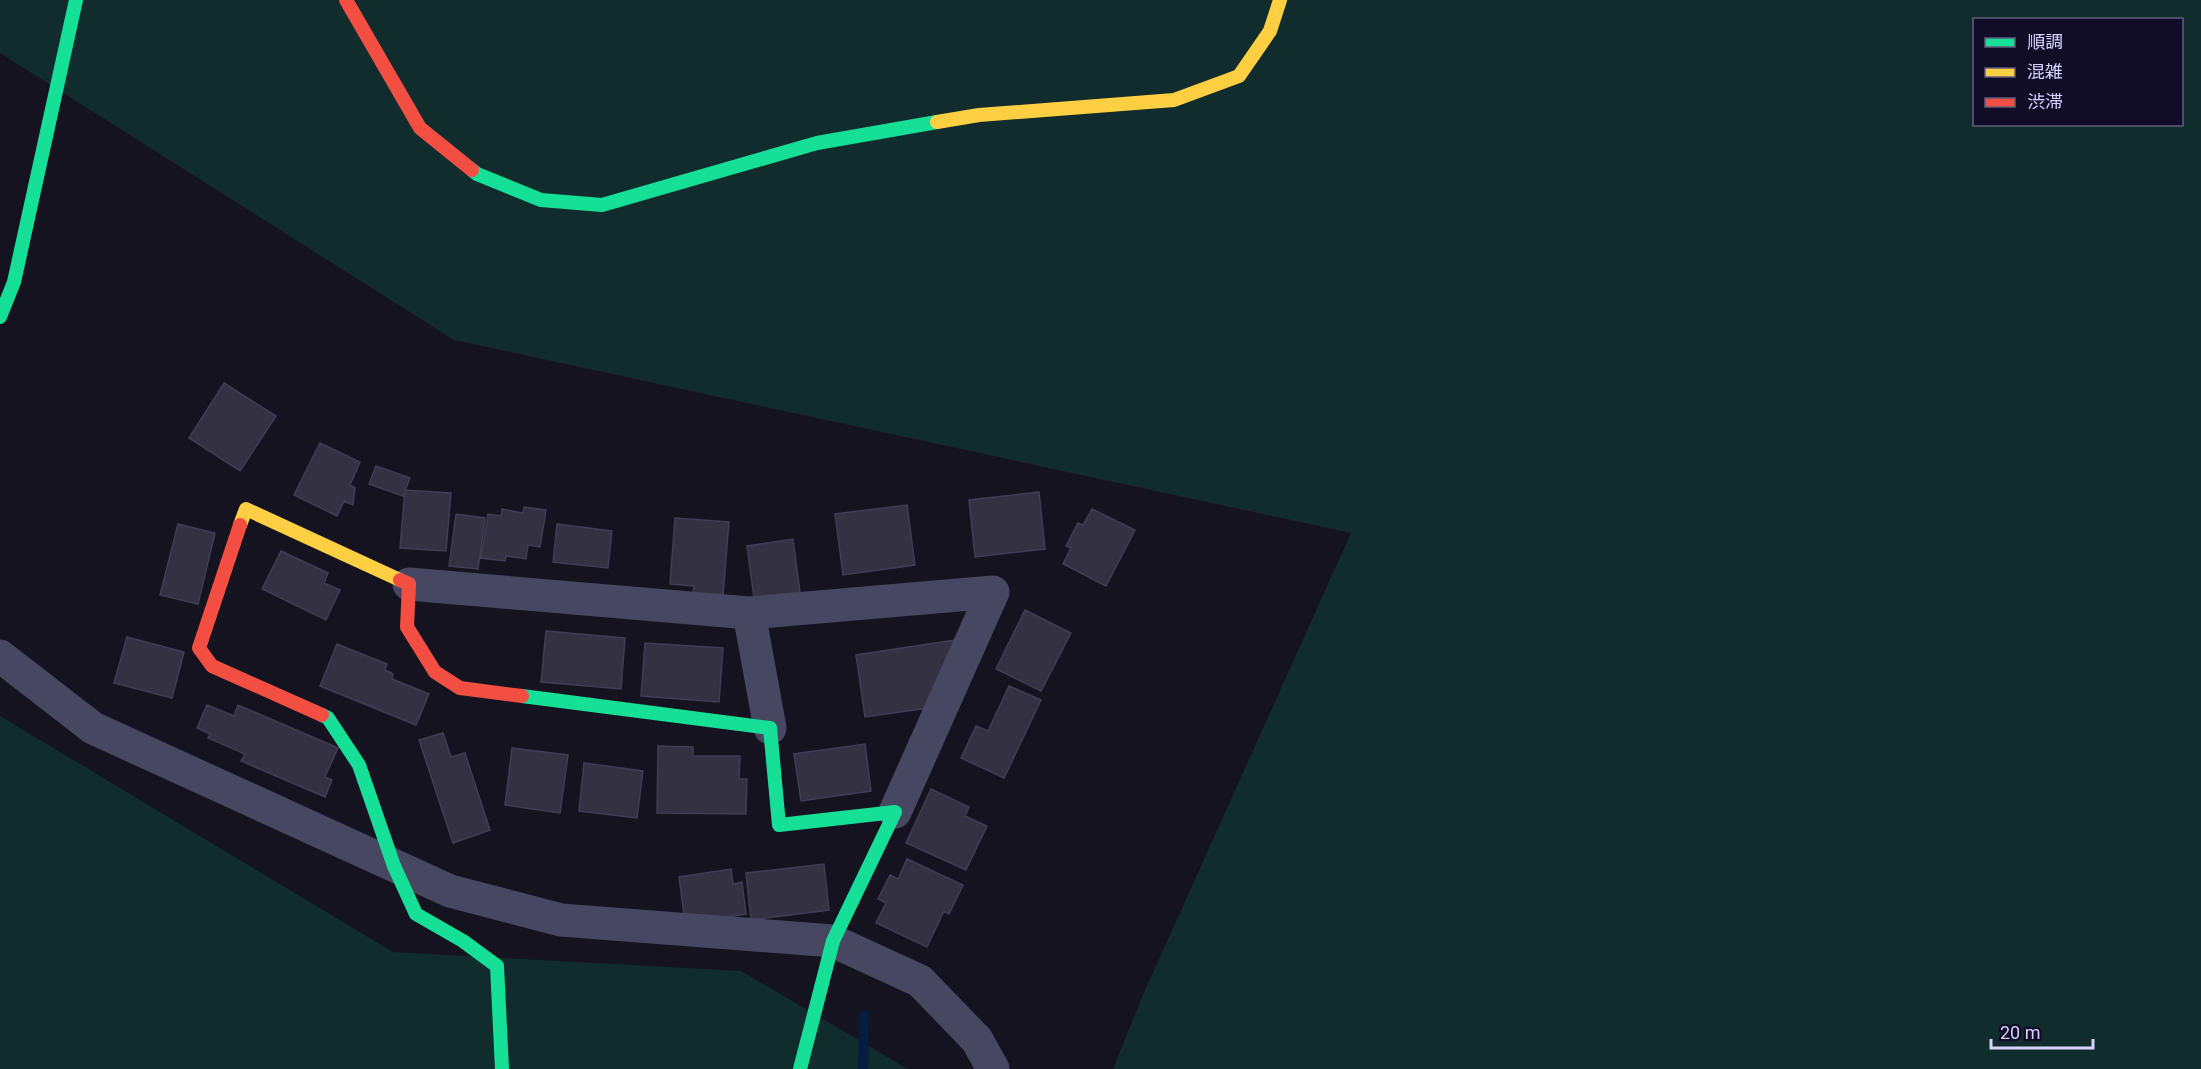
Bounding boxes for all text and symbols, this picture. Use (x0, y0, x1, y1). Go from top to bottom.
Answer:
legend (1973, 18, 2183, 126)
text: 順調 (2027, 31, 2063, 52)
text: 混雑 (2027, 61, 2063, 82)
text: 渋滞 (2027, 91, 2063, 112)
scale bar (1991, 1012, 2093, 1050)
text: 20 m (2000, 1022, 2040, 1043)

